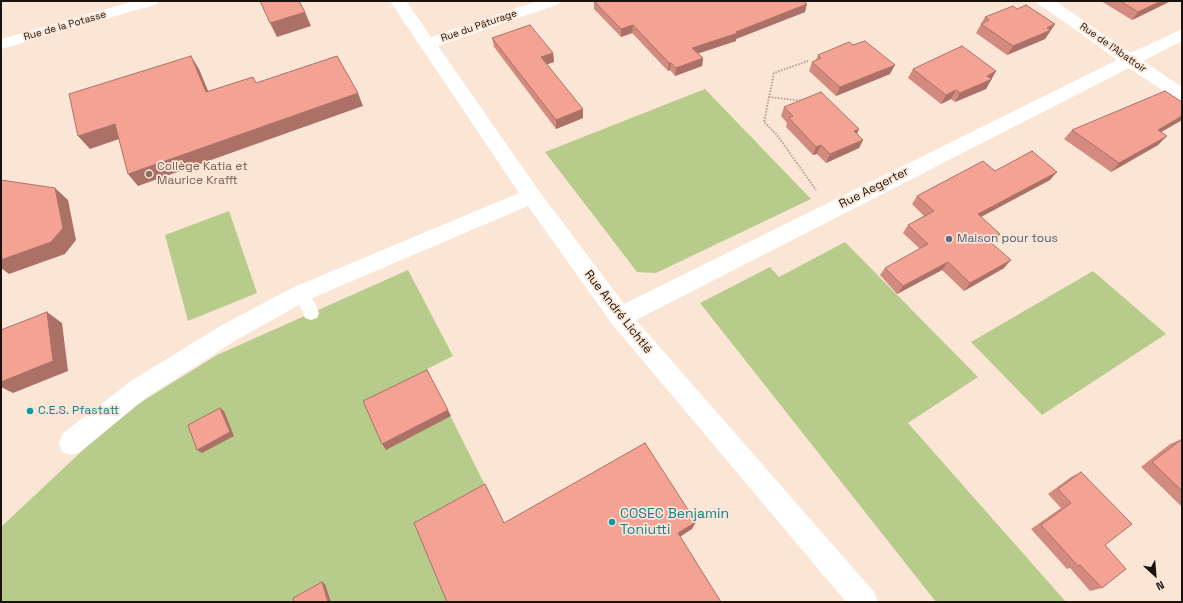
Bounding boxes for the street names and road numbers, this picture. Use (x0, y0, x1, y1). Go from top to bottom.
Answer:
street label: Rue du Pâturage (439, 7, 519, 45)
street label: Rue de la Potasse (22, 8, 108, 44)
street label: Rue de l'Abattoir (1077, 21, 1149, 75)
street label: Rue Aegerter (837, 164, 911, 212)
street label: Rue André Lichtlé (581, 268, 655, 356)

